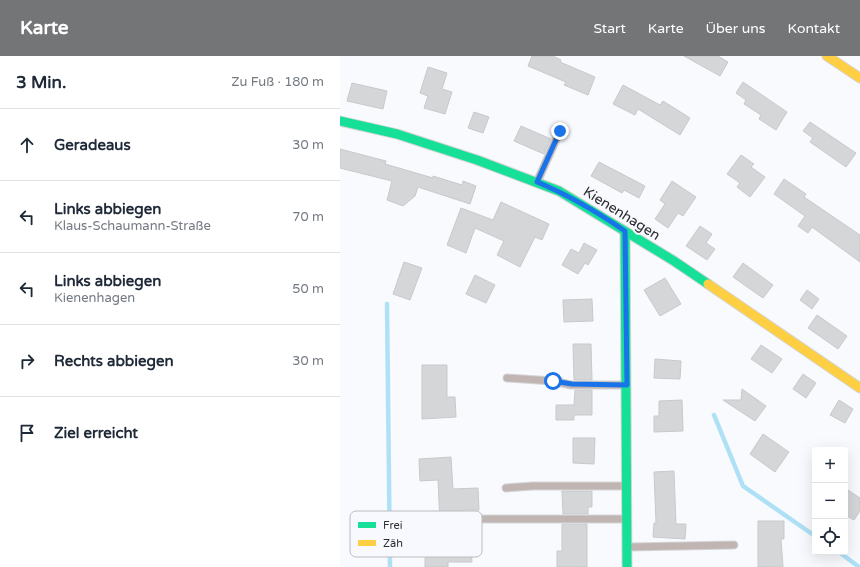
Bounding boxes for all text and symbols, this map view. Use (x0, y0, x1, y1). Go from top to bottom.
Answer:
text: Karte (20, 17, 69, 39)
text: Start (594, 20, 626, 37)
text: Karte (648, 20, 684, 37)
text: Über uns (706, 20, 766, 37)
text: Kontakt (788, 20, 840, 37)
text: 3 Min. (16, 72, 66, 93)
text: Zu Fuß · 180 m (231, 74, 324, 90)
route end (551, 122, 569, 140)
icon: ahead (16, 134, 38, 156)
text: Geradeaus (54, 136, 131, 154)
text: 30 m (292, 137, 324, 153)
street label: Kienenhagen (580, 183, 663, 244)
text: Links abbiegen (54, 200, 161, 218)
icon: left (16, 206, 38, 228)
text: 70 m (292, 209, 324, 225)
text: Klaus-Schaumann-Straße (54, 218, 211, 234)
text: Links abbiegen (54, 272, 161, 290)
icon: left (16, 278, 38, 300)
text: 50 m (292, 281, 324, 297)
text: Kienenhagen (54, 290, 135, 306)
icon: right (16, 350, 38, 372)
text: Rechts abbiegen (54, 352, 174, 370)
text: 30 m (292, 353, 324, 369)
route start (544, 372, 562, 390)
icon: arrive (16, 422, 38, 444)
text: Ziel erreicht (54, 424, 138, 442)
map controls (812, 447, 848, 555)
button: + (812, 447, 848, 483)
button: − (812, 483, 848, 519)
legend (350, 511, 482, 557)
text: Frei (383, 519, 402, 532)
button: locate (812, 519, 848, 555)
text: Zäh (383, 537, 403, 550)

